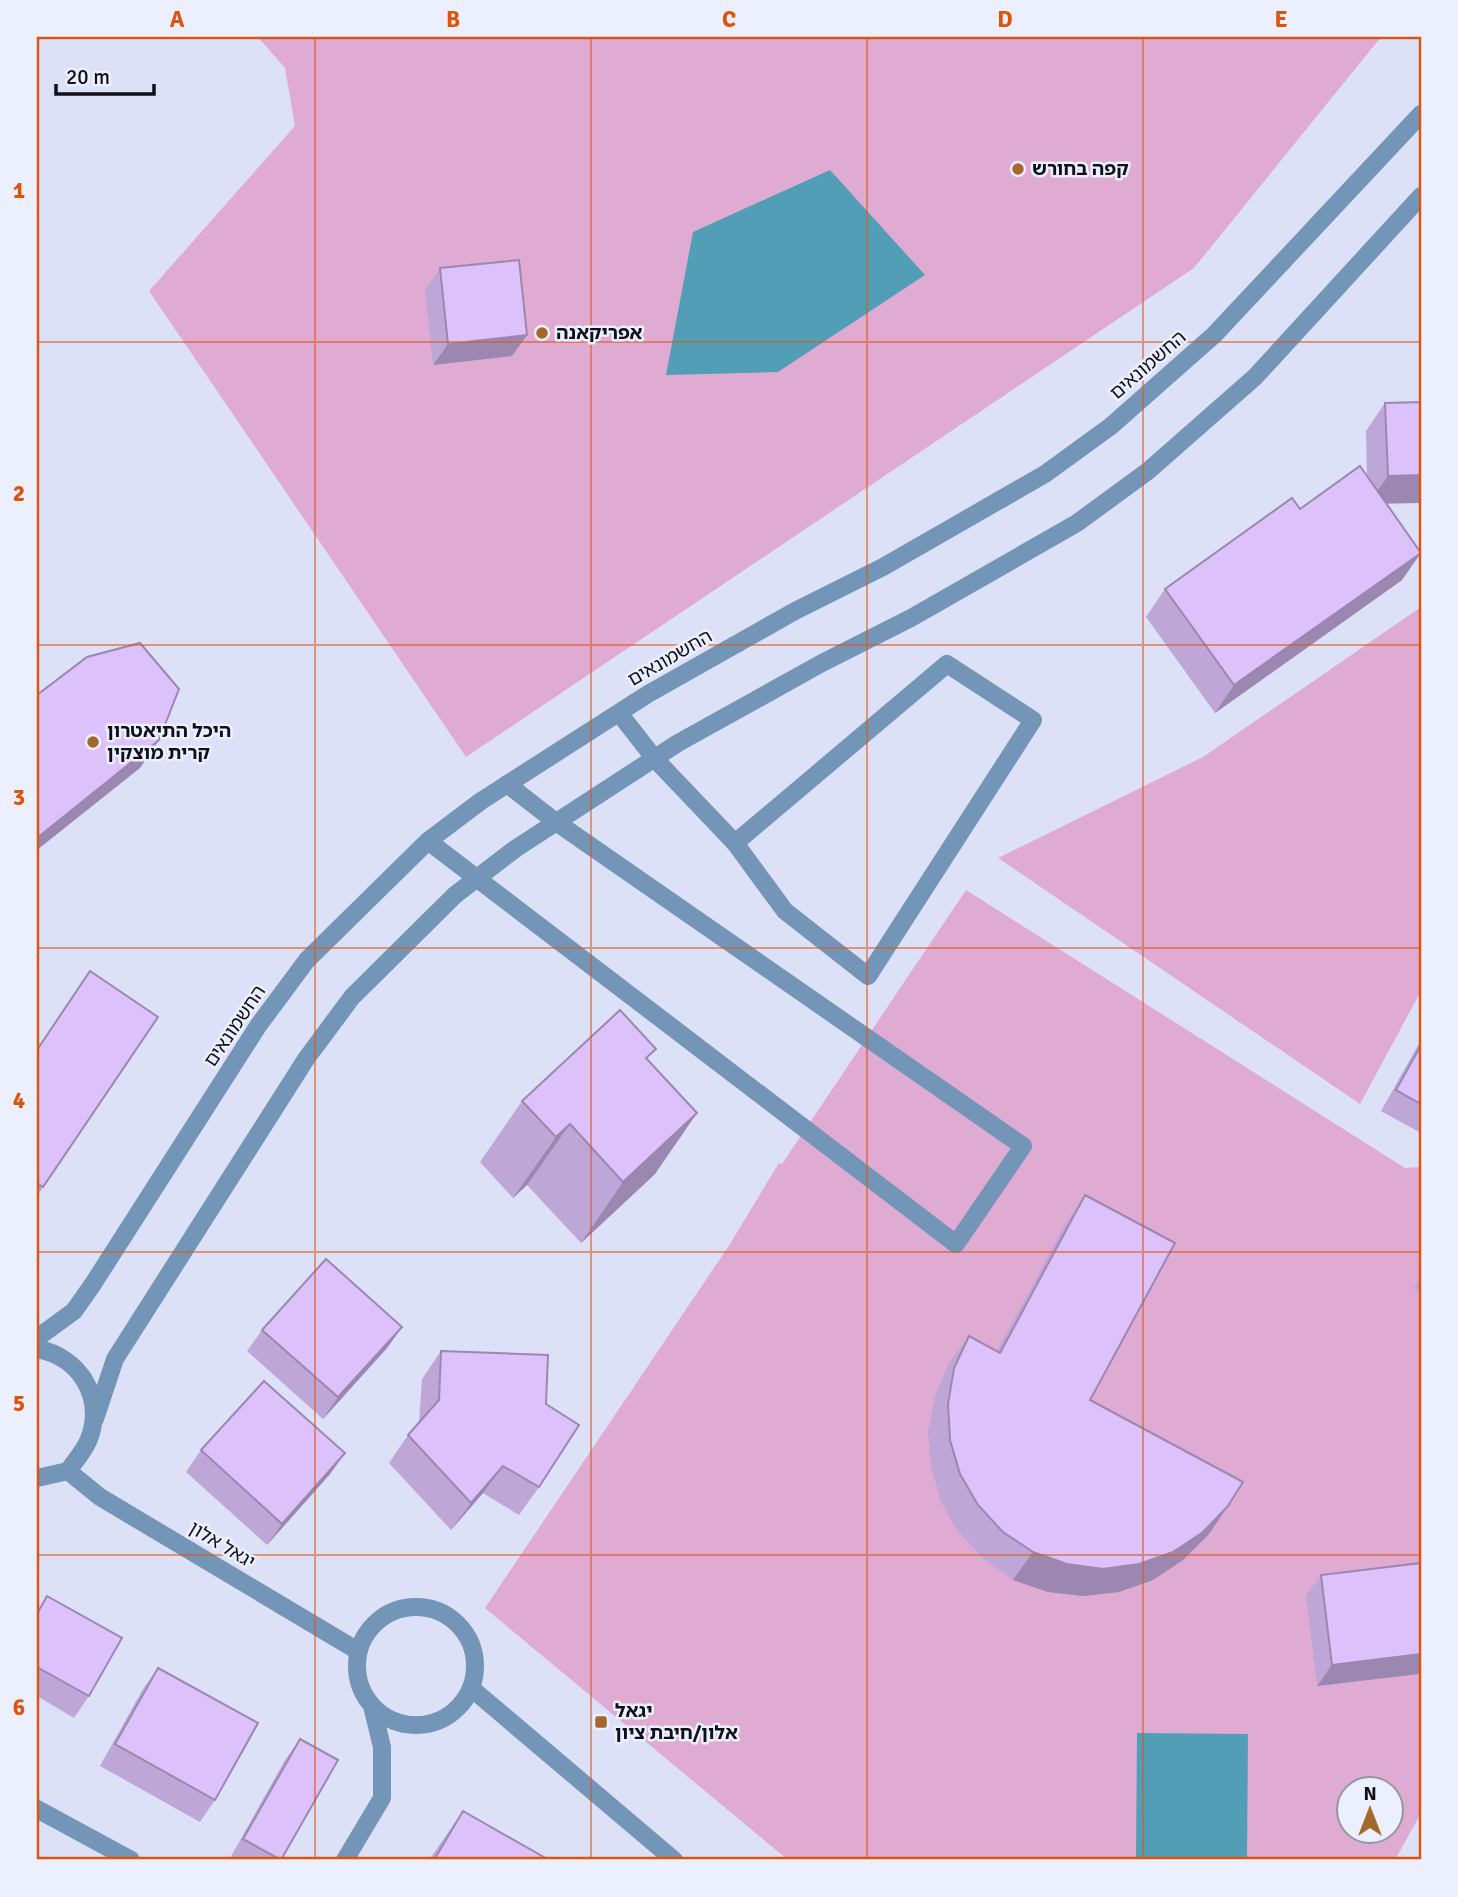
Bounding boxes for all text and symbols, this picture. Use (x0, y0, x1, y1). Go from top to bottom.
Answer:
text: A (170, 5, 185, 34)
text: B (446, 5, 460, 34)
text: C (722, 5, 736, 34)
text: D (997, 5, 1013, 34)
text: E (1274, 5, 1288, 34)
scale bar (56, 52, 154, 96)
text: 20 m (66, 64, 110, 90)
place label: קפה בחורש (1032, 157, 1129, 181)
marker: קפה בחורש (1010, 161, 1026, 177)
text: 1 (13, 176, 25, 205)
place label: אפריקאנה (556, 321, 643, 345)
marker: אפריקאנה (534, 325, 550, 341)
street label: החשמונאים (1105, 325, 1191, 405)
text: 2 (13, 479, 25, 508)
street label: החשמונאים (624, 624, 716, 692)
place label: היכל התיאטרון קרית מוצקין (107, 719, 231, 765)
marker: היכל התיאטרון קרית מוצקין (85, 734, 101, 750)
text: 3 (13, 783, 25, 812)
street label: החשמונאים (199, 981, 271, 1071)
text: 4 (13, 1086, 25, 1115)
text: 5 (13, 1389, 25, 1418)
street label: יגאל אלון (185, 1516, 259, 1574)
text: 6 (13, 1693, 25, 1722)
place label: יגאל אלון/חיבת ציון (615, 1699, 738, 1745)
marker: יגאל אלון/חיבת ציון (593, 1714, 609, 1730)
north arrow (1336, 1774, 1406, 1844)
text: N (1363, 1782, 1377, 1806)

